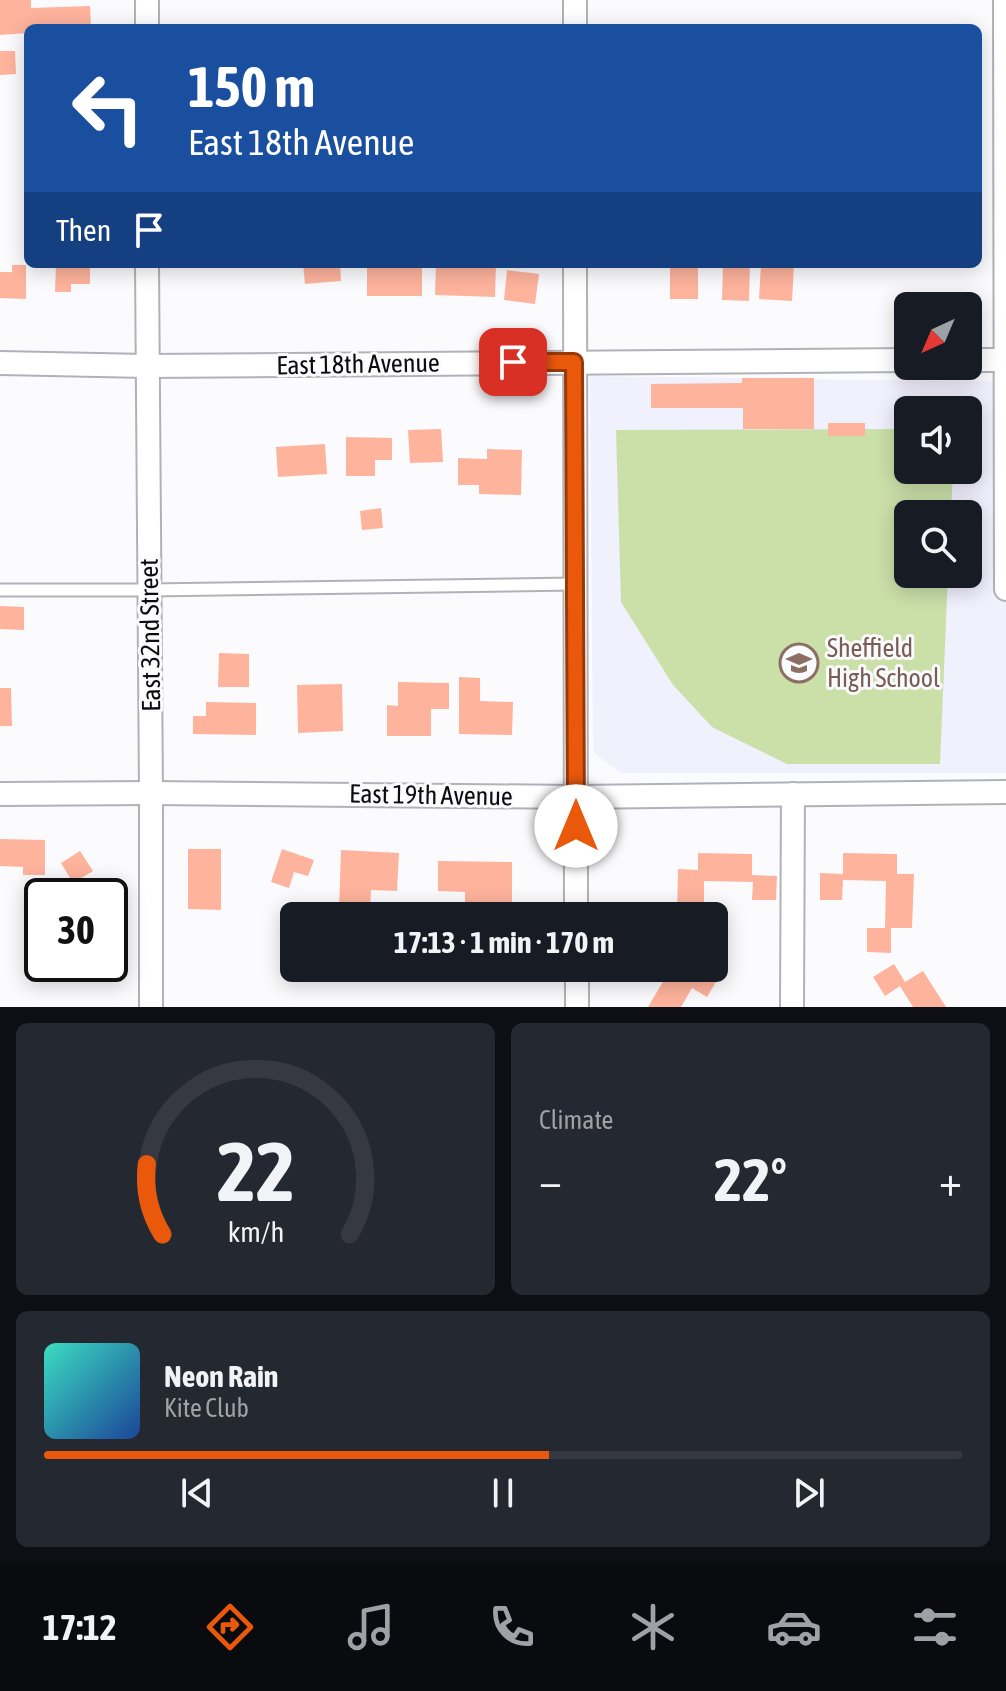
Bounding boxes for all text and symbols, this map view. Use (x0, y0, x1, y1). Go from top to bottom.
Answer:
text: 150 m (188, 55, 315, 119)
icon: left (56, 56, 160, 160)
text: East 18th Avenue (188, 121, 414, 163)
icon: arrive (127, 208, 171, 252)
text: Then (56, 213, 111, 247)
north arrow (894, 292, 982, 380)
map controls (894, 292, 982, 588)
pin (479, 328, 547, 396)
icon: arrive (491, 340, 535, 384)
street label: East 18th Avenue (276, 348, 440, 380)
button: sound (894, 396, 982, 484)
button: search (894, 500, 982, 588)
street label: East 32nd Street (134, 558, 166, 712)
place label: Sheffield High School (827, 633, 940, 693)
school or university icon: Sheffield High School (778, 642, 820, 684)
street label: East 19th Avenue (349, 779, 513, 811)
position arrow (534, 784, 618, 868)
speed limit sign: 30 (24, 878, 128, 982)
text: 17:13 · 1 min · 170 m (394, 925, 614, 959)
text: Climate (539, 1105, 613, 1135)
text: 22 (216, 1123, 295, 1219)
text: 22° (714, 1145, 787, 1214)
text: − (539, 1155, 562, 1205)
text: + (939, 1155, 962, 1205)
text: km/h (227, 1215, 284, 1248)
text: Neon Rain (164, 1359, 278, 1393)
text: Kite Club (164, 1393, 249, 1423)
icon: previous (175, 1471, 219, 1515)
icon: pause (481, 1471, 525, 1515)
icon: next (787, 1471, 831, 1515)
icon: directions (202, 1599, 258, 1655)
icon: music (343, 1599, 399, 1655)
icon: phone (484, 1599, 540, 1655)
icon: climate (625, 1599, 681, 1655)
icon: car (766, 1599, 822, 1655)
icon: filters (907, 1599, 963, 1655)
text: 17:12 (43, 1606, 117, 1648)

